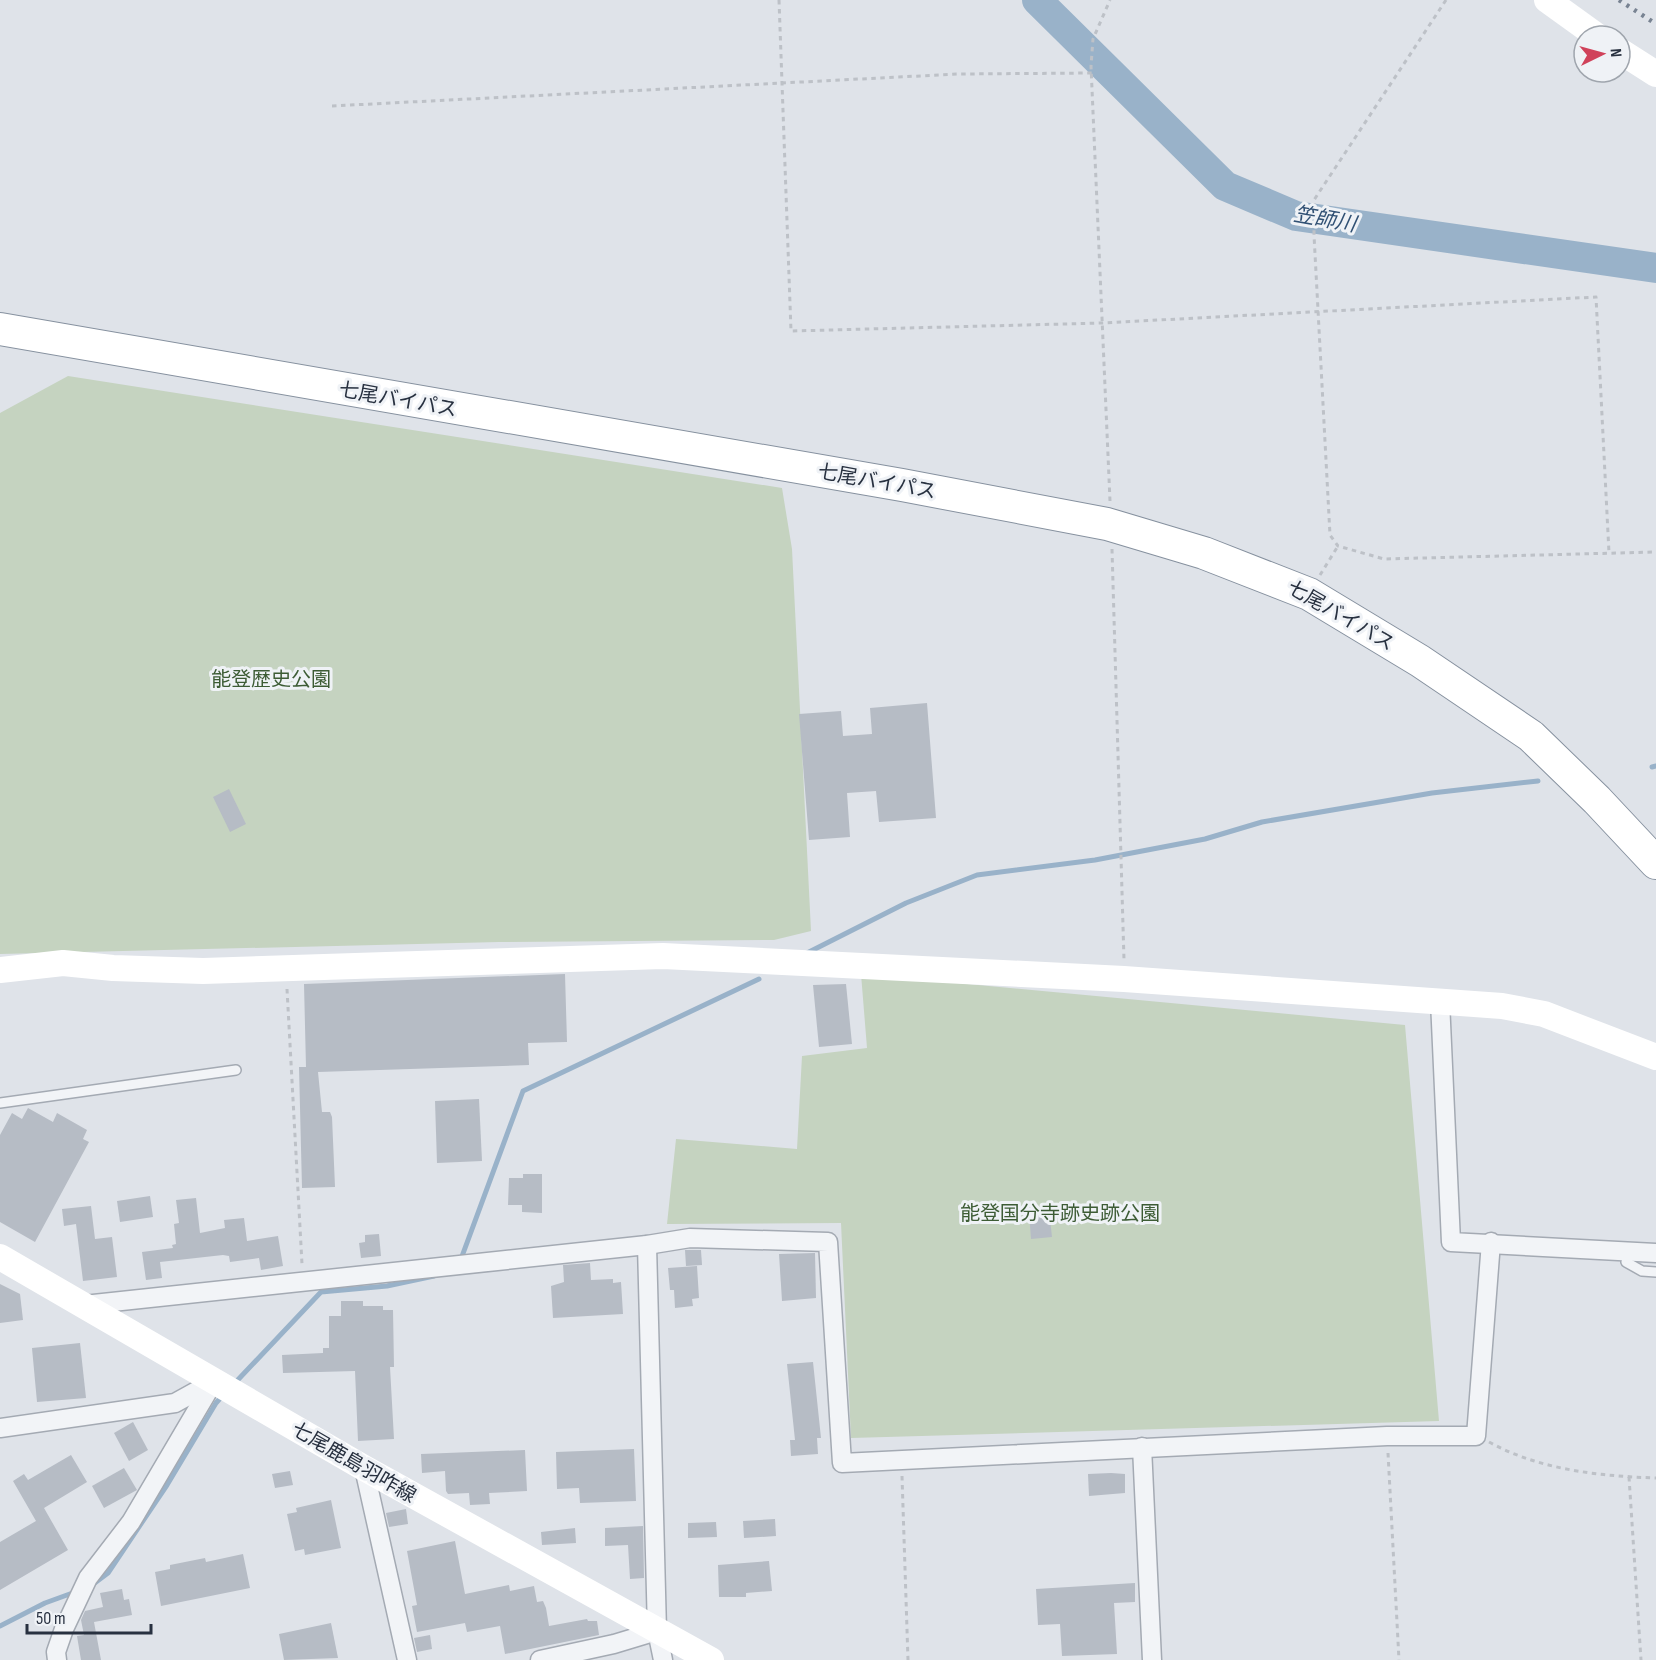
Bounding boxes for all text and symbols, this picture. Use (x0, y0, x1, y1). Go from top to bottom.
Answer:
north arrow (1572, 24, 1632, 84)
text: N (1606, 48, 1625, 58)
water label: 笠師川 (1292, 202, 1360, 238)
street label: 七尾バイパス (337, 378, 459, 422)
street label: 七尾バイパス (816, 460, 938, 504)
street label: 七尾バイパス (1283, 576, 1398, 656)
park label: 能登歴史公園 (211, 668, 331, 692)
park label: 能登国分寺跡史跡公園 (960, 1202, 1160, 1226)
street label: 七尾鹿島羽咋線 (287, 1417, 420, 1508)
scale bar (27, 1597, 152, 1635)
text: 50 m (36, 1608, 66, 1629)

